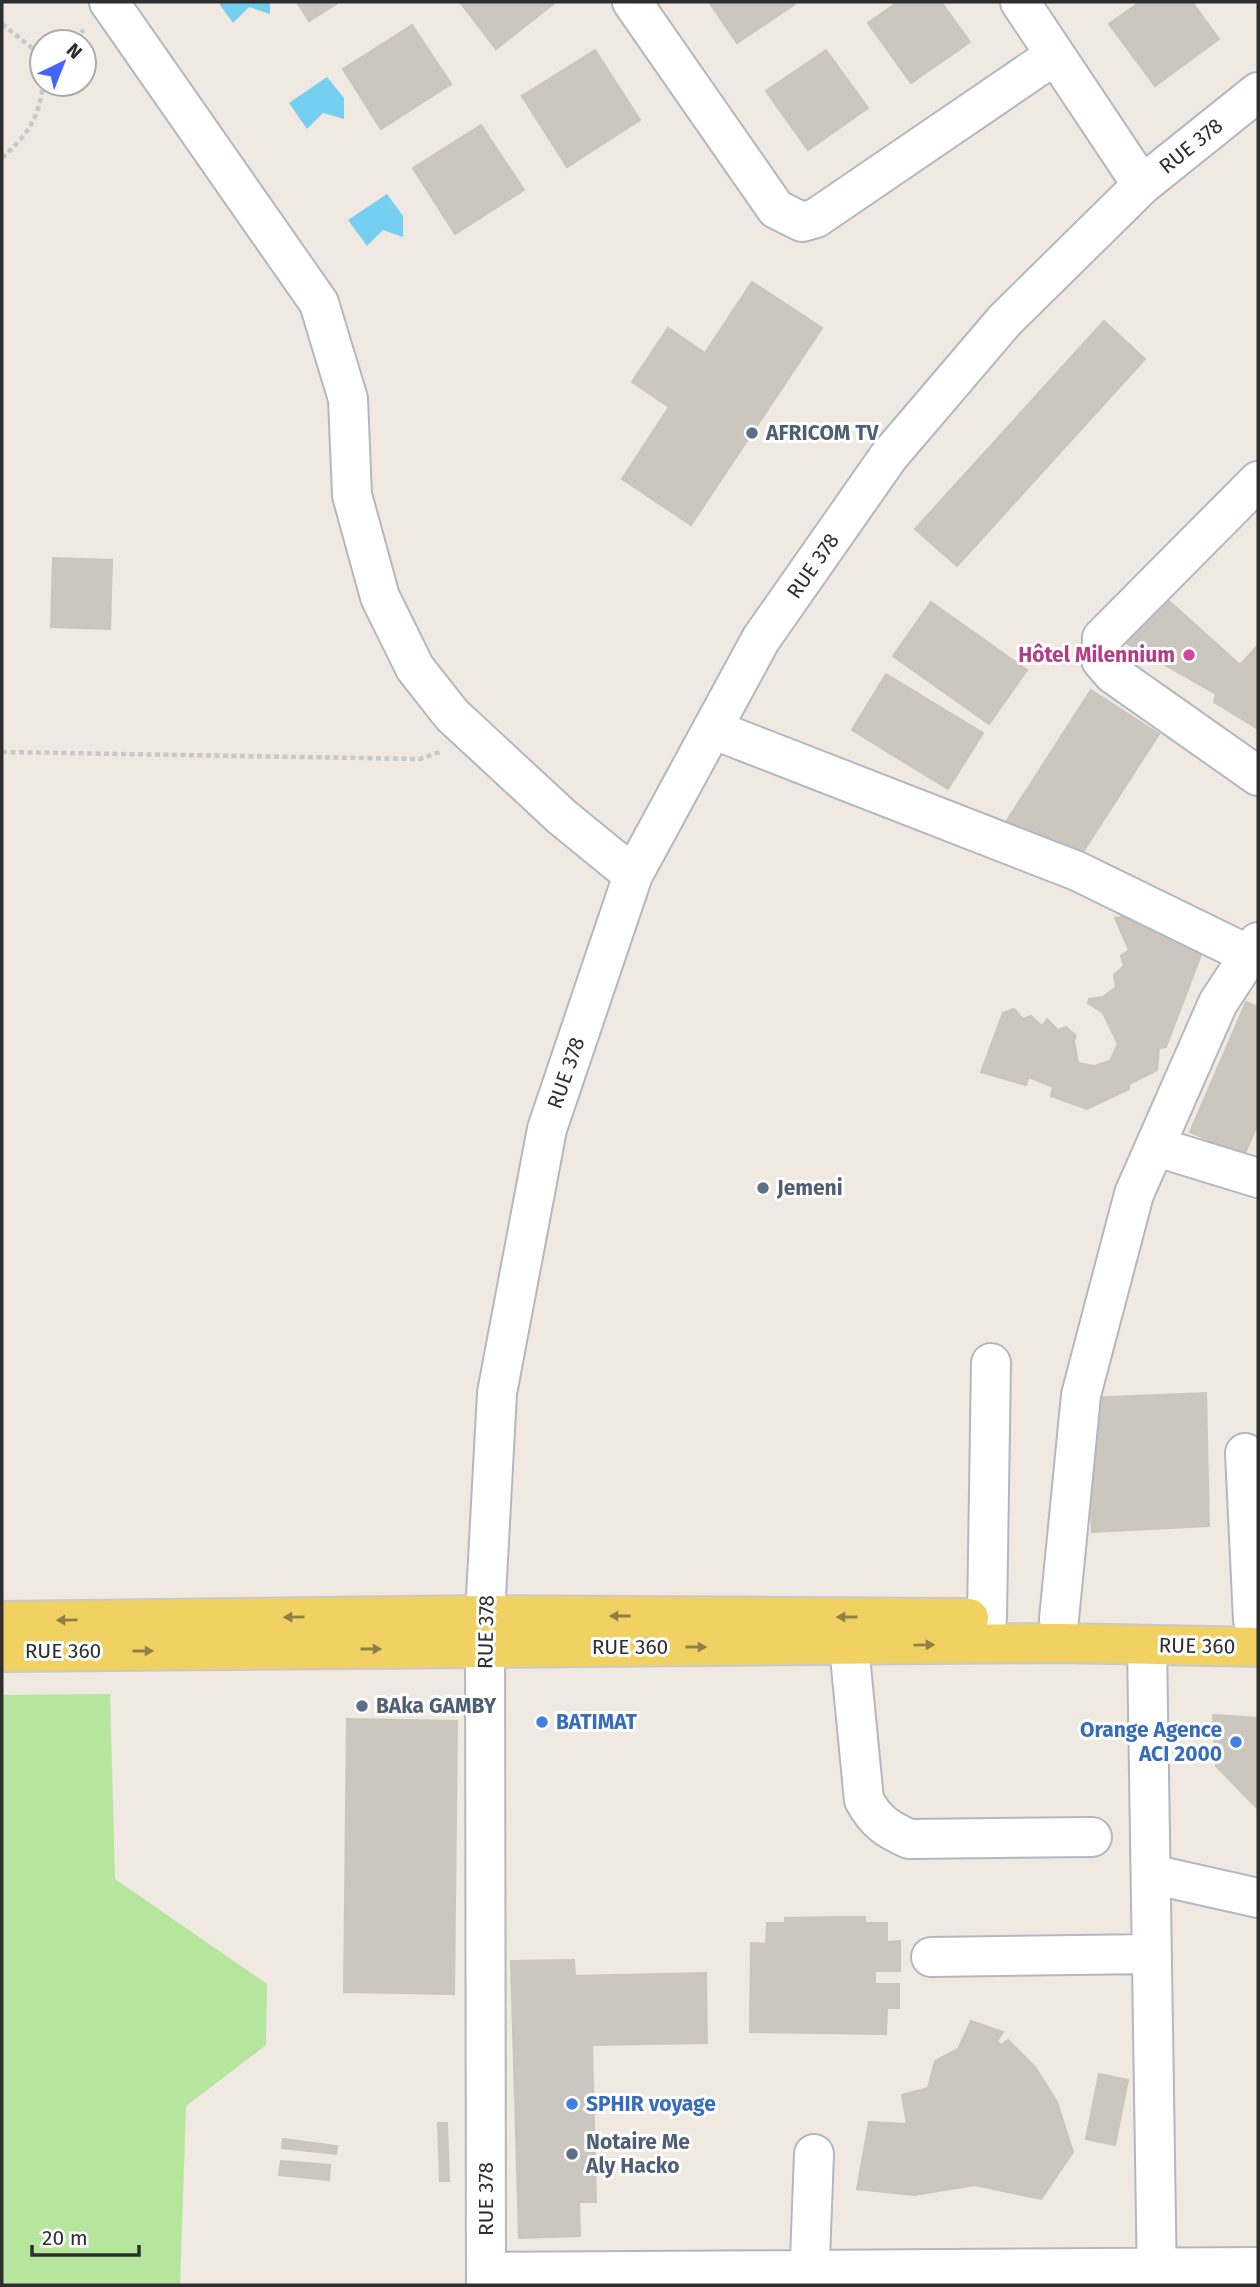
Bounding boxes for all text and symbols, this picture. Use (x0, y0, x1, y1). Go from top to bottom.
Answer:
north arrow (28, 28, 98, 98)
text: N (62, 38, 87, 64)
street label: RUE 378 (1154, 113, 1228, 179)
place label: AFRICOM TV (765, 420, 880, 446)
marker: AFRICOM TV (744, 425, 760, 441)
street label: RUE 378 (781, 528, 845, 604)
place label: Hôtel Milennium (1018, 642, 1175, 668)
marker: Hôtel Milennium (1181, 647, 1197, 663)
street label: RUE 378 (542, 1034, 590, 1112)
place label: Jemeni (776, 1175, 843, 1201)
marker: Jemeni (755, 1180, 771, 1196)
street label: RUE 378 (472, 1595, 500, 1669)
one-way arrow (608, 1610, 630, 1622)
one-way arrow (283, 1612, 305, 1623)
one-way arrow (836, 1612, 858, 1623)
one-way arrow (55, 1615, 77, 1626)
street label: RUE 360 (1158, 1632, 1236, 1660)
street label: RUE 360 (592, 1634, 668, 1660)
street label: RUE 360 (25, 1638, 101, 1664)
one-way arrow (913, 1639, 935, 1651)
one-way arrow (686, 1641, 708, 1653)
one-way arrow (360, 1643, 382, 1655)
one-way arrow (133, 1645, 155, 1657)
place label: BAka GAMBY (376, 1693, 497, 1719)
marker: BAka GAMBY (354, 1698, 370, 1714)
place label: BATIMAT (556, 1709, 638, 1735)
marker: BATIMAT (534, 1714, 550, 1730)
place label: Orange Agence ACI 2000 (1080, 1717, 1222, 1767)
marker: Orange Agence ACI 2000 (1228, 1734, 1244, 1750)
place label: SPHIR voyage (586, 2091, 716, 2117)
marker: SPHIR voyage (564, 2096, 580, 2112)
place label: Notaire Me Aly Hacko (585, 2129, 690, 2179)
marker: Notaire Me Aly Hacko (564, 2146, 580, 2162)
street label: RUE 378 (473, 2162, 499, 2236)
scale bar (32, 2214, 138, 2258)
text: 20 m (42, 2225, 88, 2251)

